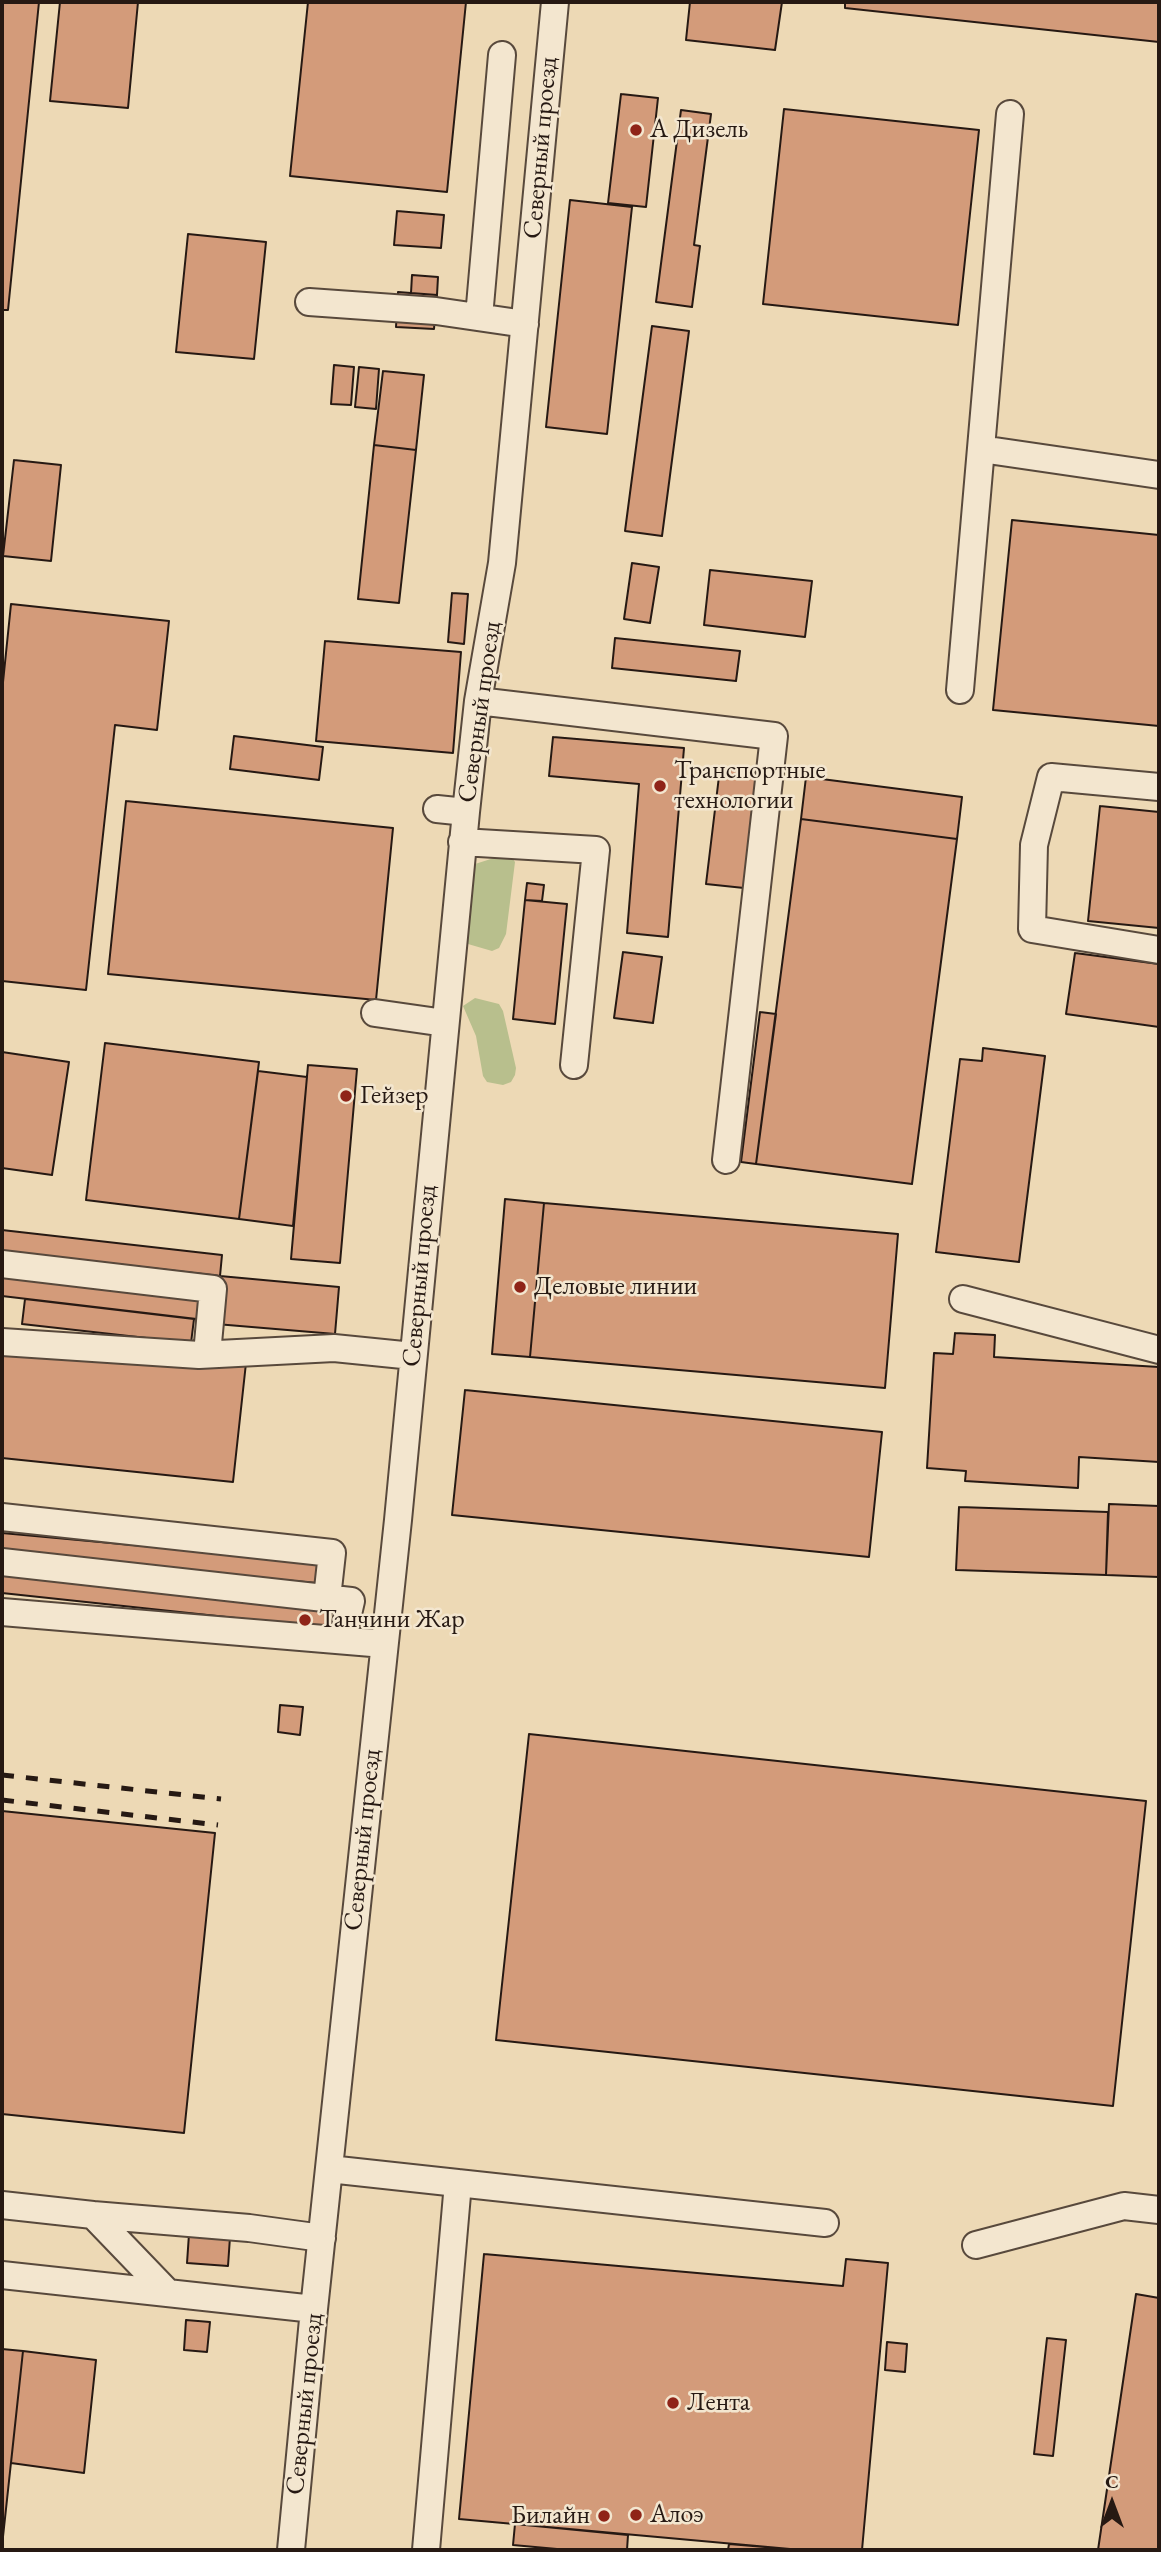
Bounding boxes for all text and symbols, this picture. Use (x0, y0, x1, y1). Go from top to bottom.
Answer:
street label: Северный проезд (518, 56, 564, 240)
place label: А Дизель (650, 114, 748, 146)
marker: А Дизель (628, 122, 644, 138)
street label: Северный проезд (452, 619, 508, 805)
place label: Транспортные технологии (674, 755, 826, 816)
marker: Транспортные технологии (652, 778, 668, 794)
place label: Гейзер (360, 1080, 429, 1112)
marker: Гейзер (338, 1088, 354, 1104)
street label: Северный проезд (397, 1184, 443, 1368)
place label: Деловые линии (534, 1271, 697, 1303)
marker: Деловые линии (512, 1279, 528, 1295)
place label: Танчини Жар (319, 1604, 465, 1636)
marker: Танчини Жар (297, 1612, 313, 1628)
street label: Северный проезд (338, 1748, 388, 1932)
street label: Северный проезд (280, 2312, 330, 2496)
place label: Лента (687, 2387, 750, 2419)
marker: Лента (665, 2395, 681, 2411)
north arrow (1077, 2468, 1147, 2538)
text: С (1105, 2469, 1119, 2494)
place label: Алоэ (650, 2499, 704, 2531)
place label: Билайн (511, 2500, 590, 2532)
marker: Алоэ (628, 2507, 644, 2523)
marker: Билайн (596, 2508, 612, 2524)

